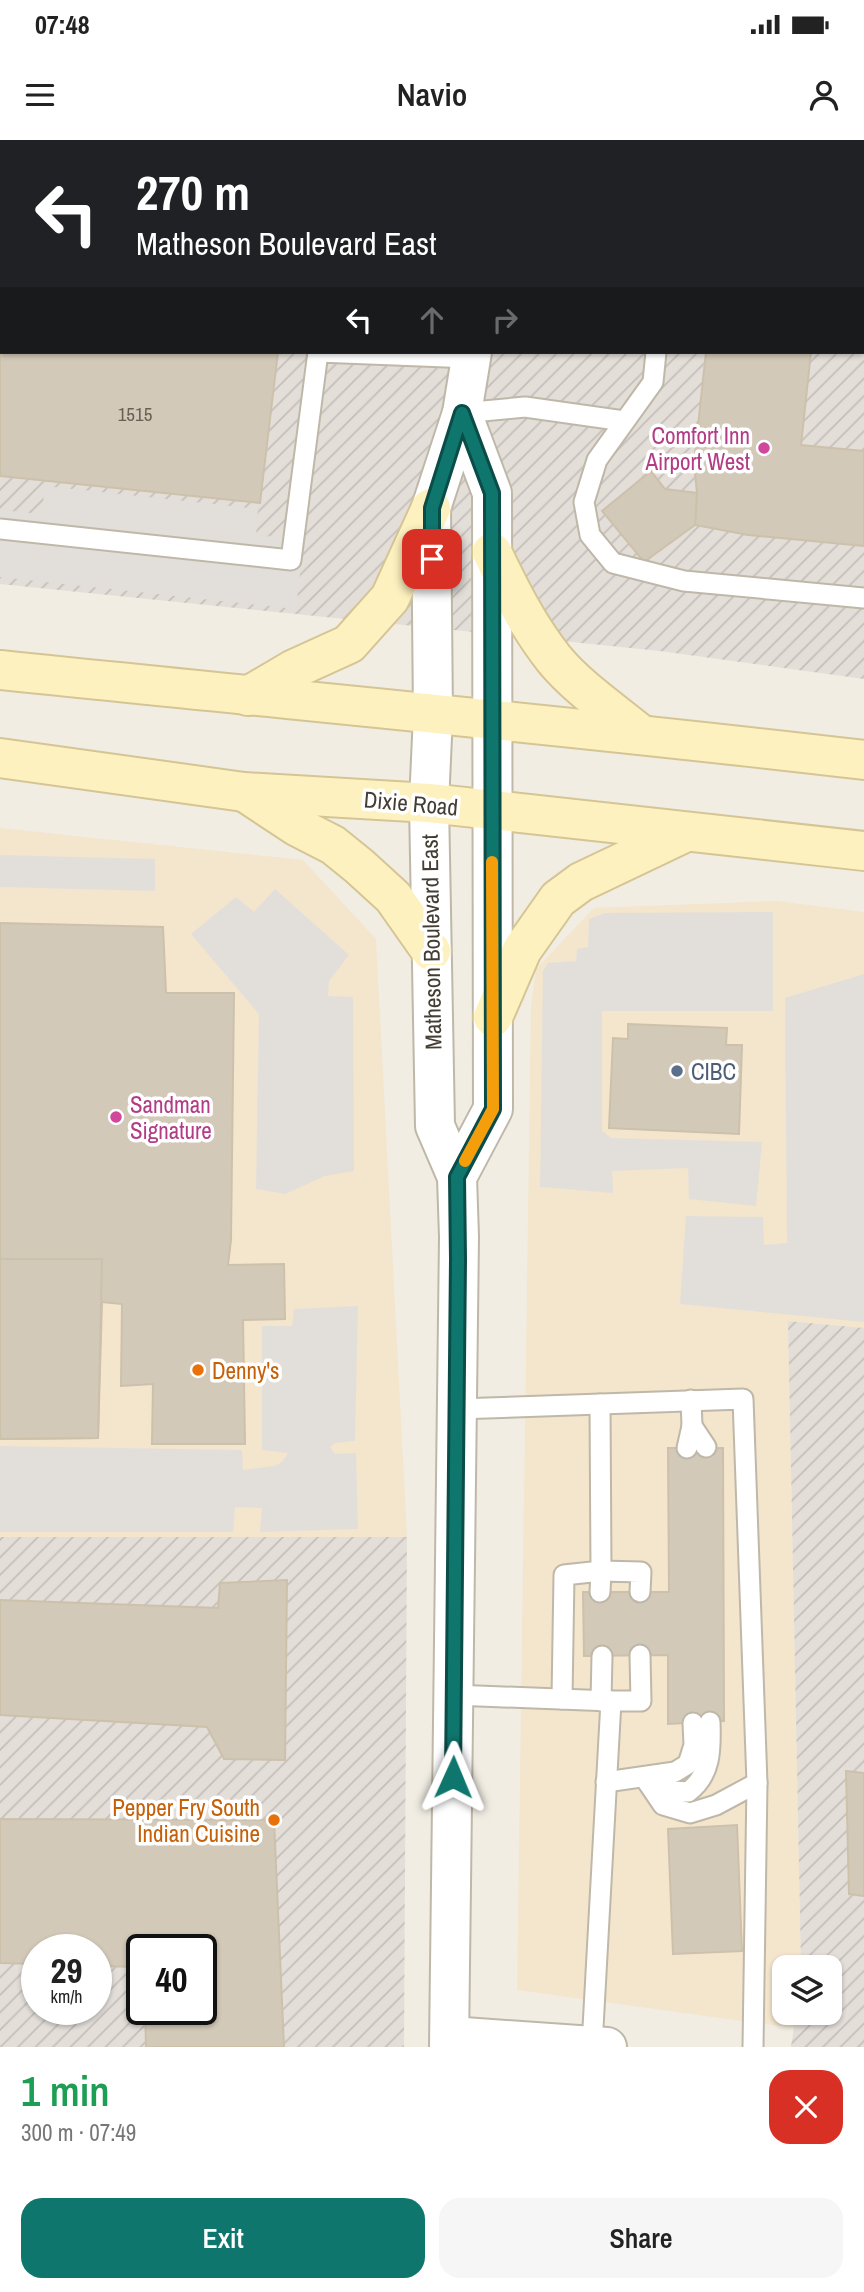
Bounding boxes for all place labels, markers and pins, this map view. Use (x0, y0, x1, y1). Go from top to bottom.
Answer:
place label: Comfort Inn Airport West (645, 420, 750, 477)
marker: Comfort Inn Airport West (756, 440, 772, 456)
pin (402, 529, 462, 589)
place label: CIBC (691, 1056, 736, 1087)
marker: CIBC (669, 1063, 685, 1079)
place label: Sandman Signature (130, 1089, 212, 1146)
marker: Sandman Signature (108, 1109, 124, 1125)
place label: Denny's (212, 1355, 280, 1386)
marker: Denny's (190, 1362, 206, 1378)
place label: Pepper Fry South Indian Cuisine (112, 1792, 260, 1849)
marker: Pepper Fry South Indian Cuisine (266, 1812, 282, 1828)

